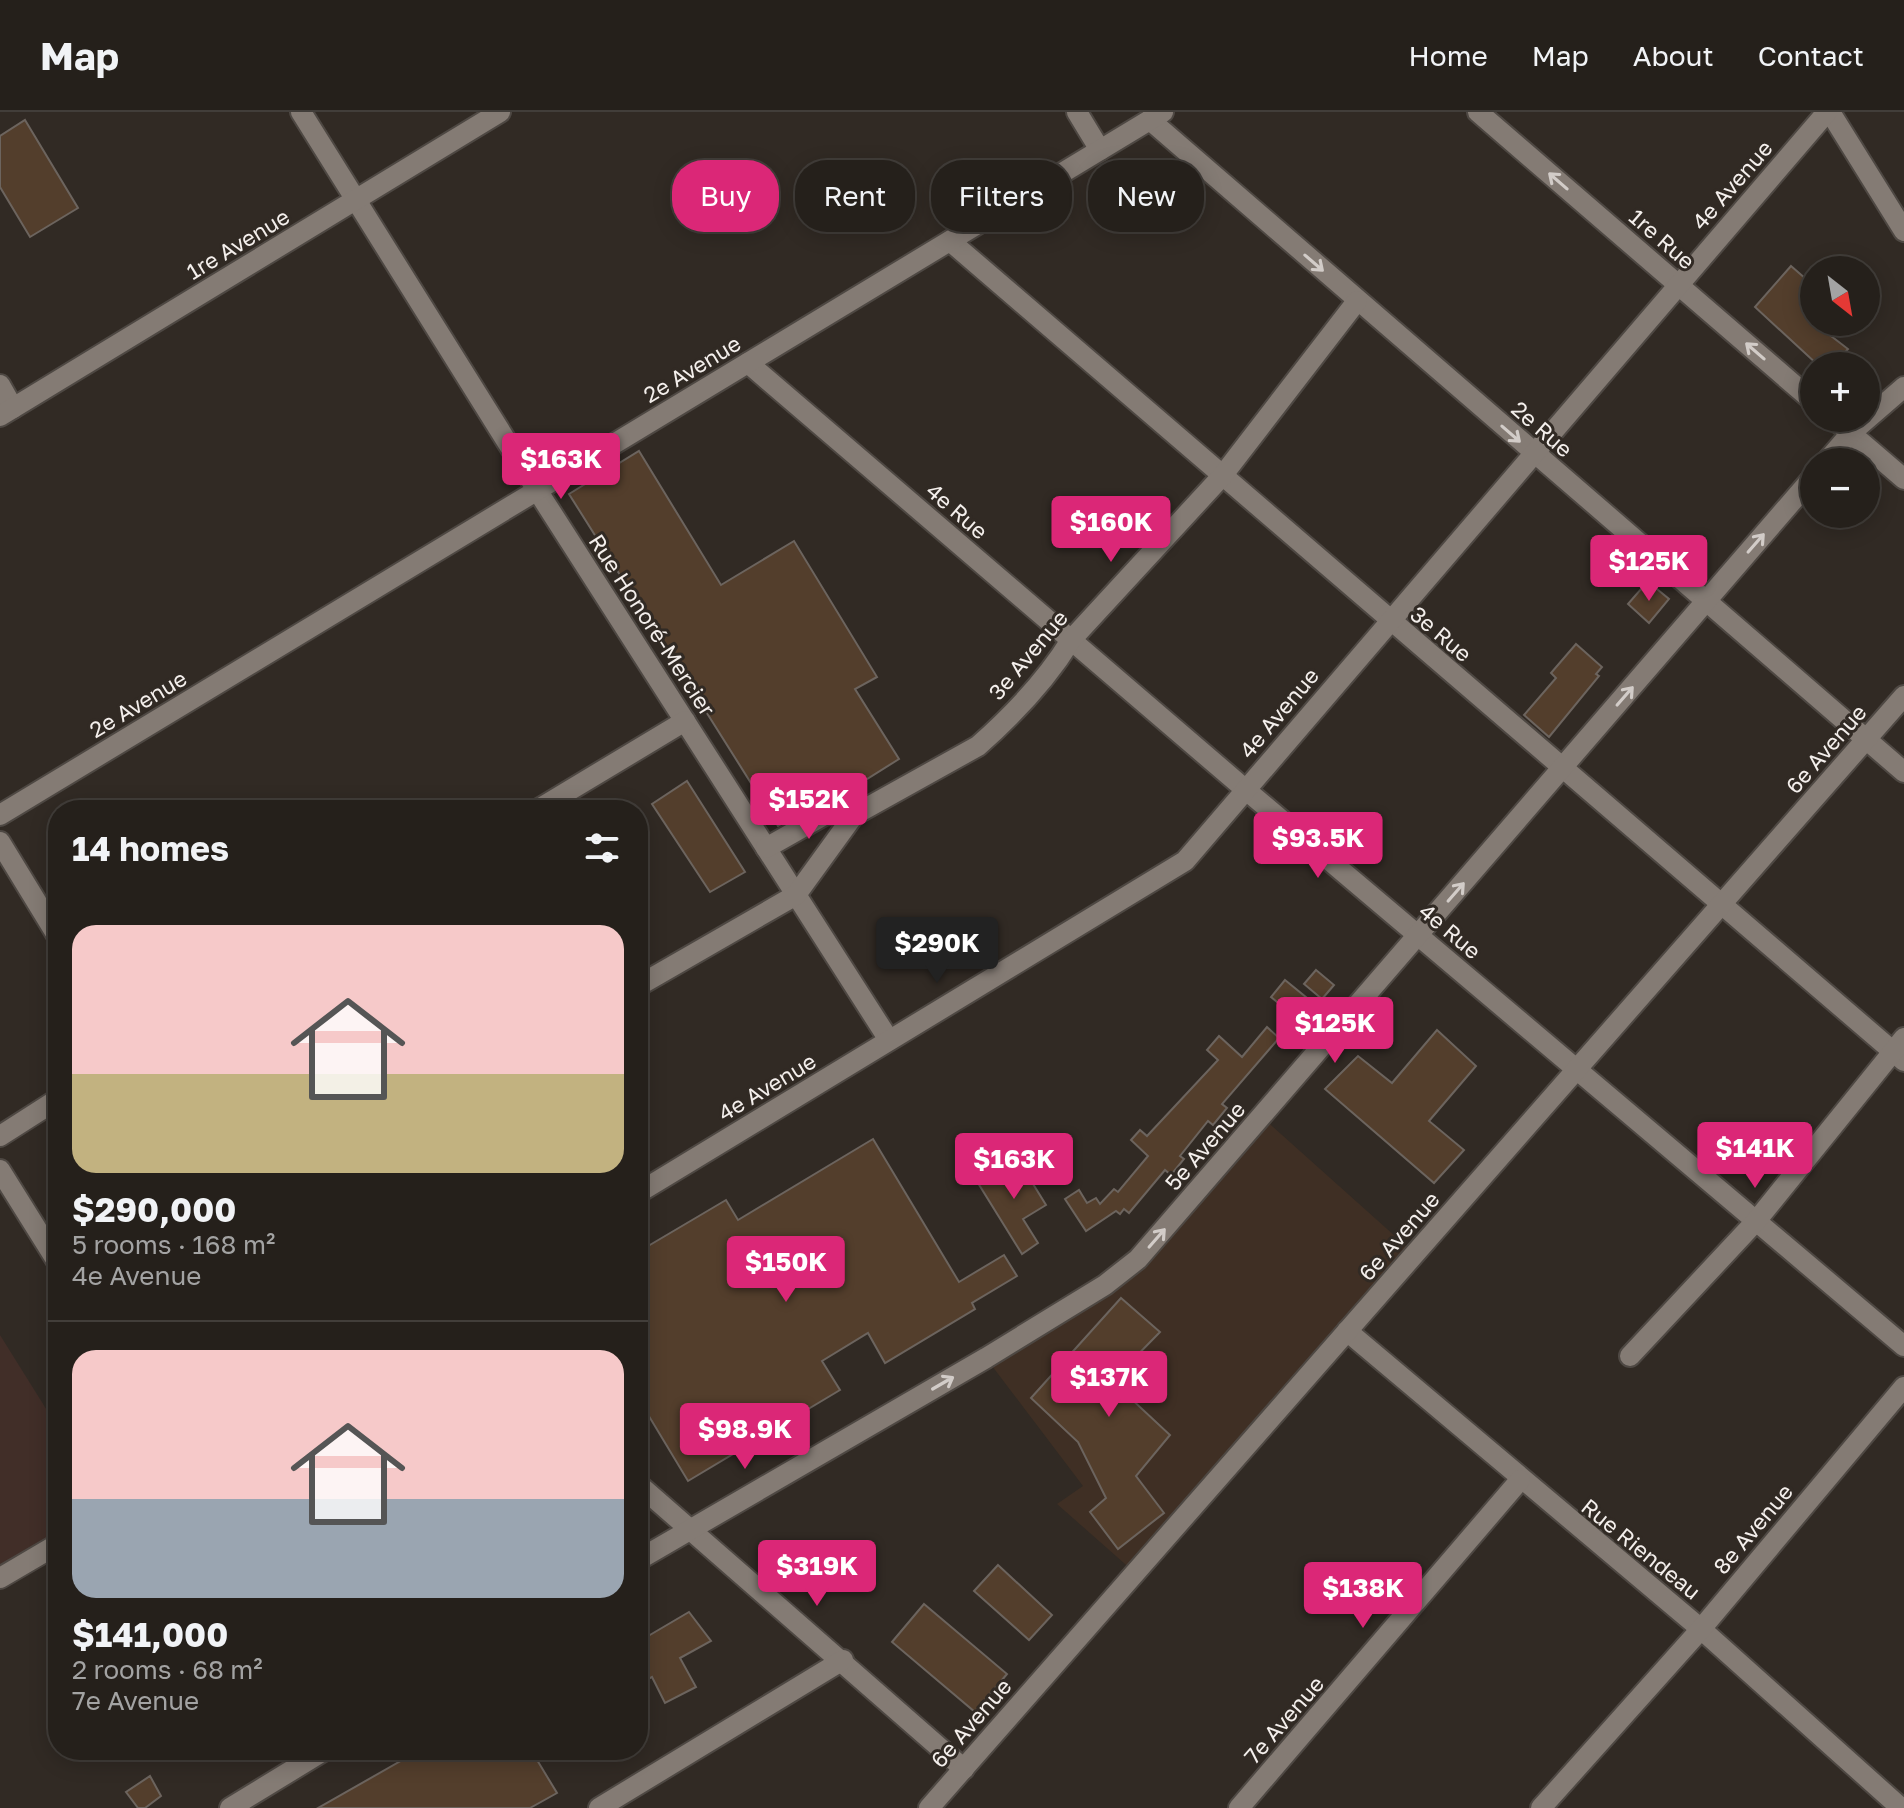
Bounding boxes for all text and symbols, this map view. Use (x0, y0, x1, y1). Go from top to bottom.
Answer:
text: Map (40, 33, 119, 78)
text: Home (1409, 39, 1488, 72)
text: Map (1532, 39, 1589, 72)
text: About (1633, 39, 1714, 72)
text: Contact (1758, 39, 1864, 72)
street label: 4e Avenue (1686, 135, 1778, 235)
chip: Buy (672, 160, 779, 232)
chip: Rent (795, 160, 915, 232)
chip: Filters (931, 160, 1072, 232)
chip: New (1088, 160, 1204, 232)
one-way arrow (1548, 172, 1568, 190)
street label: 1re Avenue (182, 202, 294, 285)
street label: 1re Rue (1624, 203, 1701, 274)
one-way arrow (1304, 254, 1324, 272)
north arrow (1800, 256, 1880, 336)
map controls (1800, 256, 1880, 528)
street label: 2e Avenue (638, 329, 745, 408)
one-way arrow (1745, 342, 1765, 360)
button: + (1800, 352, 1880, 432)
street label: 2e Rue (1506, 395, 1578, 462)
one-way arrow (1500, 424, 1520, 442)
pin: $163K (505, 433, 617, 501)
text: $163K (520, 443, 602, 474)
button: − (1800, 448, 1880, 528)
street label: 4e Rue (921, 477, 993, 545)
pin: $160K (1055, 496, 1167, 564)
text: $160K (1069, 506, 1153, 537)
street label: Rue Honoré-Mercier (584, 529, 722, 721)
one-way arrow (1747, 534, 1765, 554)
pin: $125K (1593, 535, 1705, 603)
text: $125K (1608, 545, 1690, 576)
street label: 3e Rue (1405, 600, 1477, 667)
street label: 3e Avenue (982, 604, 1073, 705)
street label: 4e Avenue (1233, 662, 1324, 763)
street label: 2e Avenue (84, 664, 191, 743)
one-way arrow (1616, 686, 1634, 706)
street label: 6e Avenue (1780, 699, 1872, 799)
pin: $152K (753, 773, 865, 841)
text: $152K (768, 783, 850, 814)
pin: $93.5K (1253, 812, 1383, 880)
text: $93.5K (1272, 822, 1364, 853)
icon: filters (580, 826, 624, 870)
text: 14 homes (72, 828, 229, 868)
one-way arrow (1446, 883, 1464, 903)
street label: 4e Rue (1414, 897, 1487, 964)
pin: $290K (881, 917, 993, 985)
text: $290K (894, 927, 980, 958)
icon: home (276, 977, 420, 1121)
pin: $125K (1279, 997, 1391, 1065)
text: $125K (1294, 1007, 1376, 1038)
street label: 4e Avenue (713, 1047, 821, 1126)
street label: 5e Avenue (1159, 1096, 1250, 1196)
pin: $141K (1699, 1122, 1811, 1190)
text: $141K (1715, 1132, 1795, 1163)
pin: $163K (958, 1133, 1070, 1201)
text: $163K (973, 1143, 1055, 1174)
street label: 6e Avenue (1353, 1186, 1445, 1286)
text: $290,000 (72, 1189, 236, 1229)
one-way arrow (1148, 1228, 1166, 1248)
text: 5 rooms · 168 m² (72, 1229, 275, 1260)
pin: $150K (730, 1236, 842, 1304)
text: $150K (745, 1246, 827, 1277)
text: 4e Avenue (72, 1260, 201, 1291)
pin: $137K (1053, 1351, 1165, 1419)
text: $137K (1069, 1361, 1149, 1392)
one-way arrow (931, 1374, 955, 1390)
icon: home (276, 1402, 420, 1546)
pin: $98.9K (680, 1403, 810, 1471)
text: $98.9K (698, 1413, 792, 1444)
street label: 8e Avenue (1707, 1478, 1798, 1579)
street label: Rue Riendeau (1576, 1492, 1706, 1605)
pin: $319K (761, 1540, 873, 1608)
text: $319K (776, 1550, 858, 1581)
pin: $138K (1307, 1562, 1419, 1630)
text: $138K (1322, 1572, 1404, 1603)
text: $141,000 (72, 1614, 228, 1654)
text: 2 rooms · 68 m² (72, 1654, 263, 1685)
street label: 7e Avenue (1238, 1670, 1329, 1769)
street label: 6e Avenue (925, 1673, 1017, 1773)
text: 7e Avenue (72, 1685, 199, 1716)

